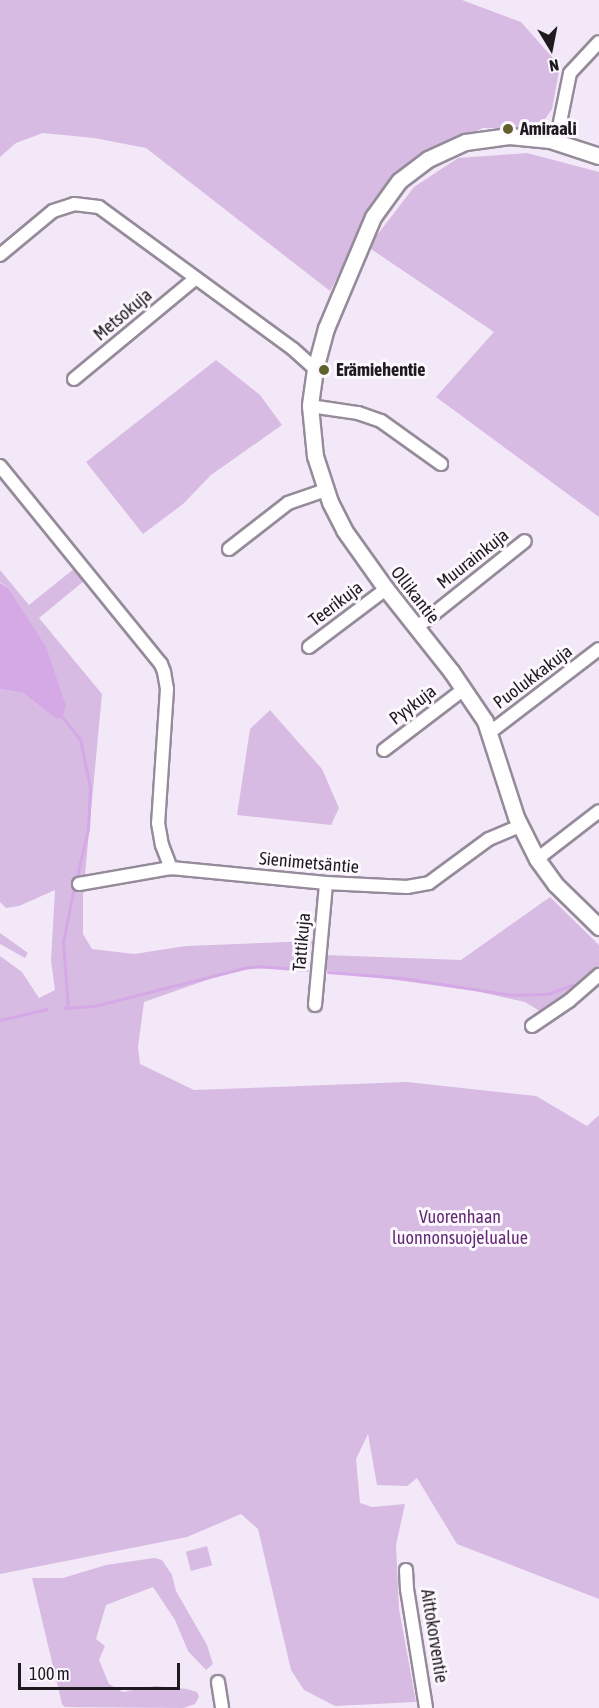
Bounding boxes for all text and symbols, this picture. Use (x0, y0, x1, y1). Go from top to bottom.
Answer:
north arrow (521, 18, 581, 78)
text: N (548, 56, 560, 75)
place label: Amiraali (520, 118, 577, 140)
marker: Amiraali (501, 122, 515, 136)
street label: Metsokuja (89, 284, 157, 346)
place label: Erämiehentie (336, 359, 425, 381)
marker: Erämiehentie (317, 363, 331, 377)
street label: Muurainkuja (433, 524, 513, 594)
street label: Ollikantie (386, 562, 444, 628)
street label: Teerikuja (305, 577, 367, 631)
street label: Puolukkakuja (489, 640, 577, 714)
street label: Pyykuja (385, 680, 441, 730)
street label: Sienimetsäntie (258, 848, 360, 878)
street label: Tattikuja (289, 912, 315, 972)
park label: Vuorenhaan luonnonsuojelualue (392, 1207, 528, 1250)
street label: Aittokorventie (416, 1588, 452, 1684)
scale bar (21, 1651, 183, 1689)
text: 100 m (29, 1663, 70, 1684)

